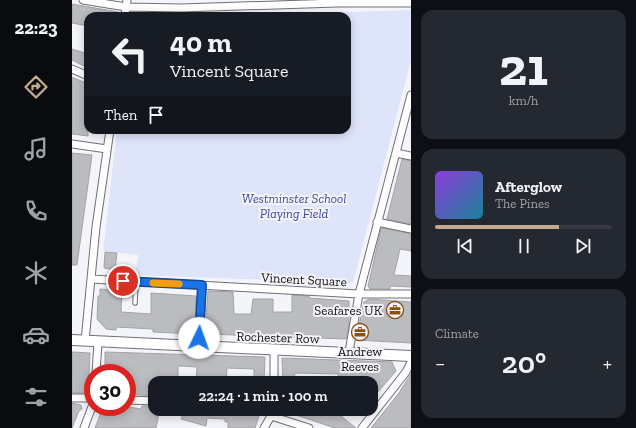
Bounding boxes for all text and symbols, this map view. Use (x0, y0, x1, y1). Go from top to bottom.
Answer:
text: 22:23 (14, 17, 58, 39)
text: 40 m (170, 26, 232, 59)
icon: left (104, 28, 156, 80)
text: 21 (499, 36, 548, 98)
text: Vincent Square (170, 60, 289, 82)
icon: directions (22, 73, 50, 101)
text: km/h (509, 93, 538, 108)
icon: arrive (145, 104, 167, 126)
text: Then (104, 106, 137, 124)
icon: music (22, 135, 50, 163)
text: Afterglow (495, 178, 562, 196)
park label: Westminster School Playing Field (242, 191, 346, 221)
text: The Pines (495, 196, 550, 211)
icon: phone (22, 197, 50, 225)
icon: previous (454, 235, 476, 257)
icon: pause (513, 235, 535, 257)
icon: next (572, 235, 594, 257)
icon: climate (22, 259, 50, 287)
pin (106, 264, 140, 298)
icon: arrive (112, 270, 134, 292)
street label: Vincent Square (260, 270, 347, 289)
office icon: Seafares UK (385, 300, 405, 320)
place label: Seafares UK (314, 303, 383, 318)
position arrow (178, 317, 220, 359)
icon: car (22, 321, 50, 349)
office icon: Andrew Reeves (350, 322, 370, 342)
text: Climate (435, 326, 479, 341)
street label: Rochester Row (236, 329, 320, 346)
place label: Andrew Reeves (338, 344, 382, 374)
text: 20° (502, 345, 546, 381)
text: − (435, 350, 445, 377)
text: + (603, 350, 612, 377)
speed limit sign: 30 (84, 364, 136, 416)
icon: filters (22, 383, 50, 411)
text: 22:24 · 1 min · 100 m (198, 387, 328, 405)

